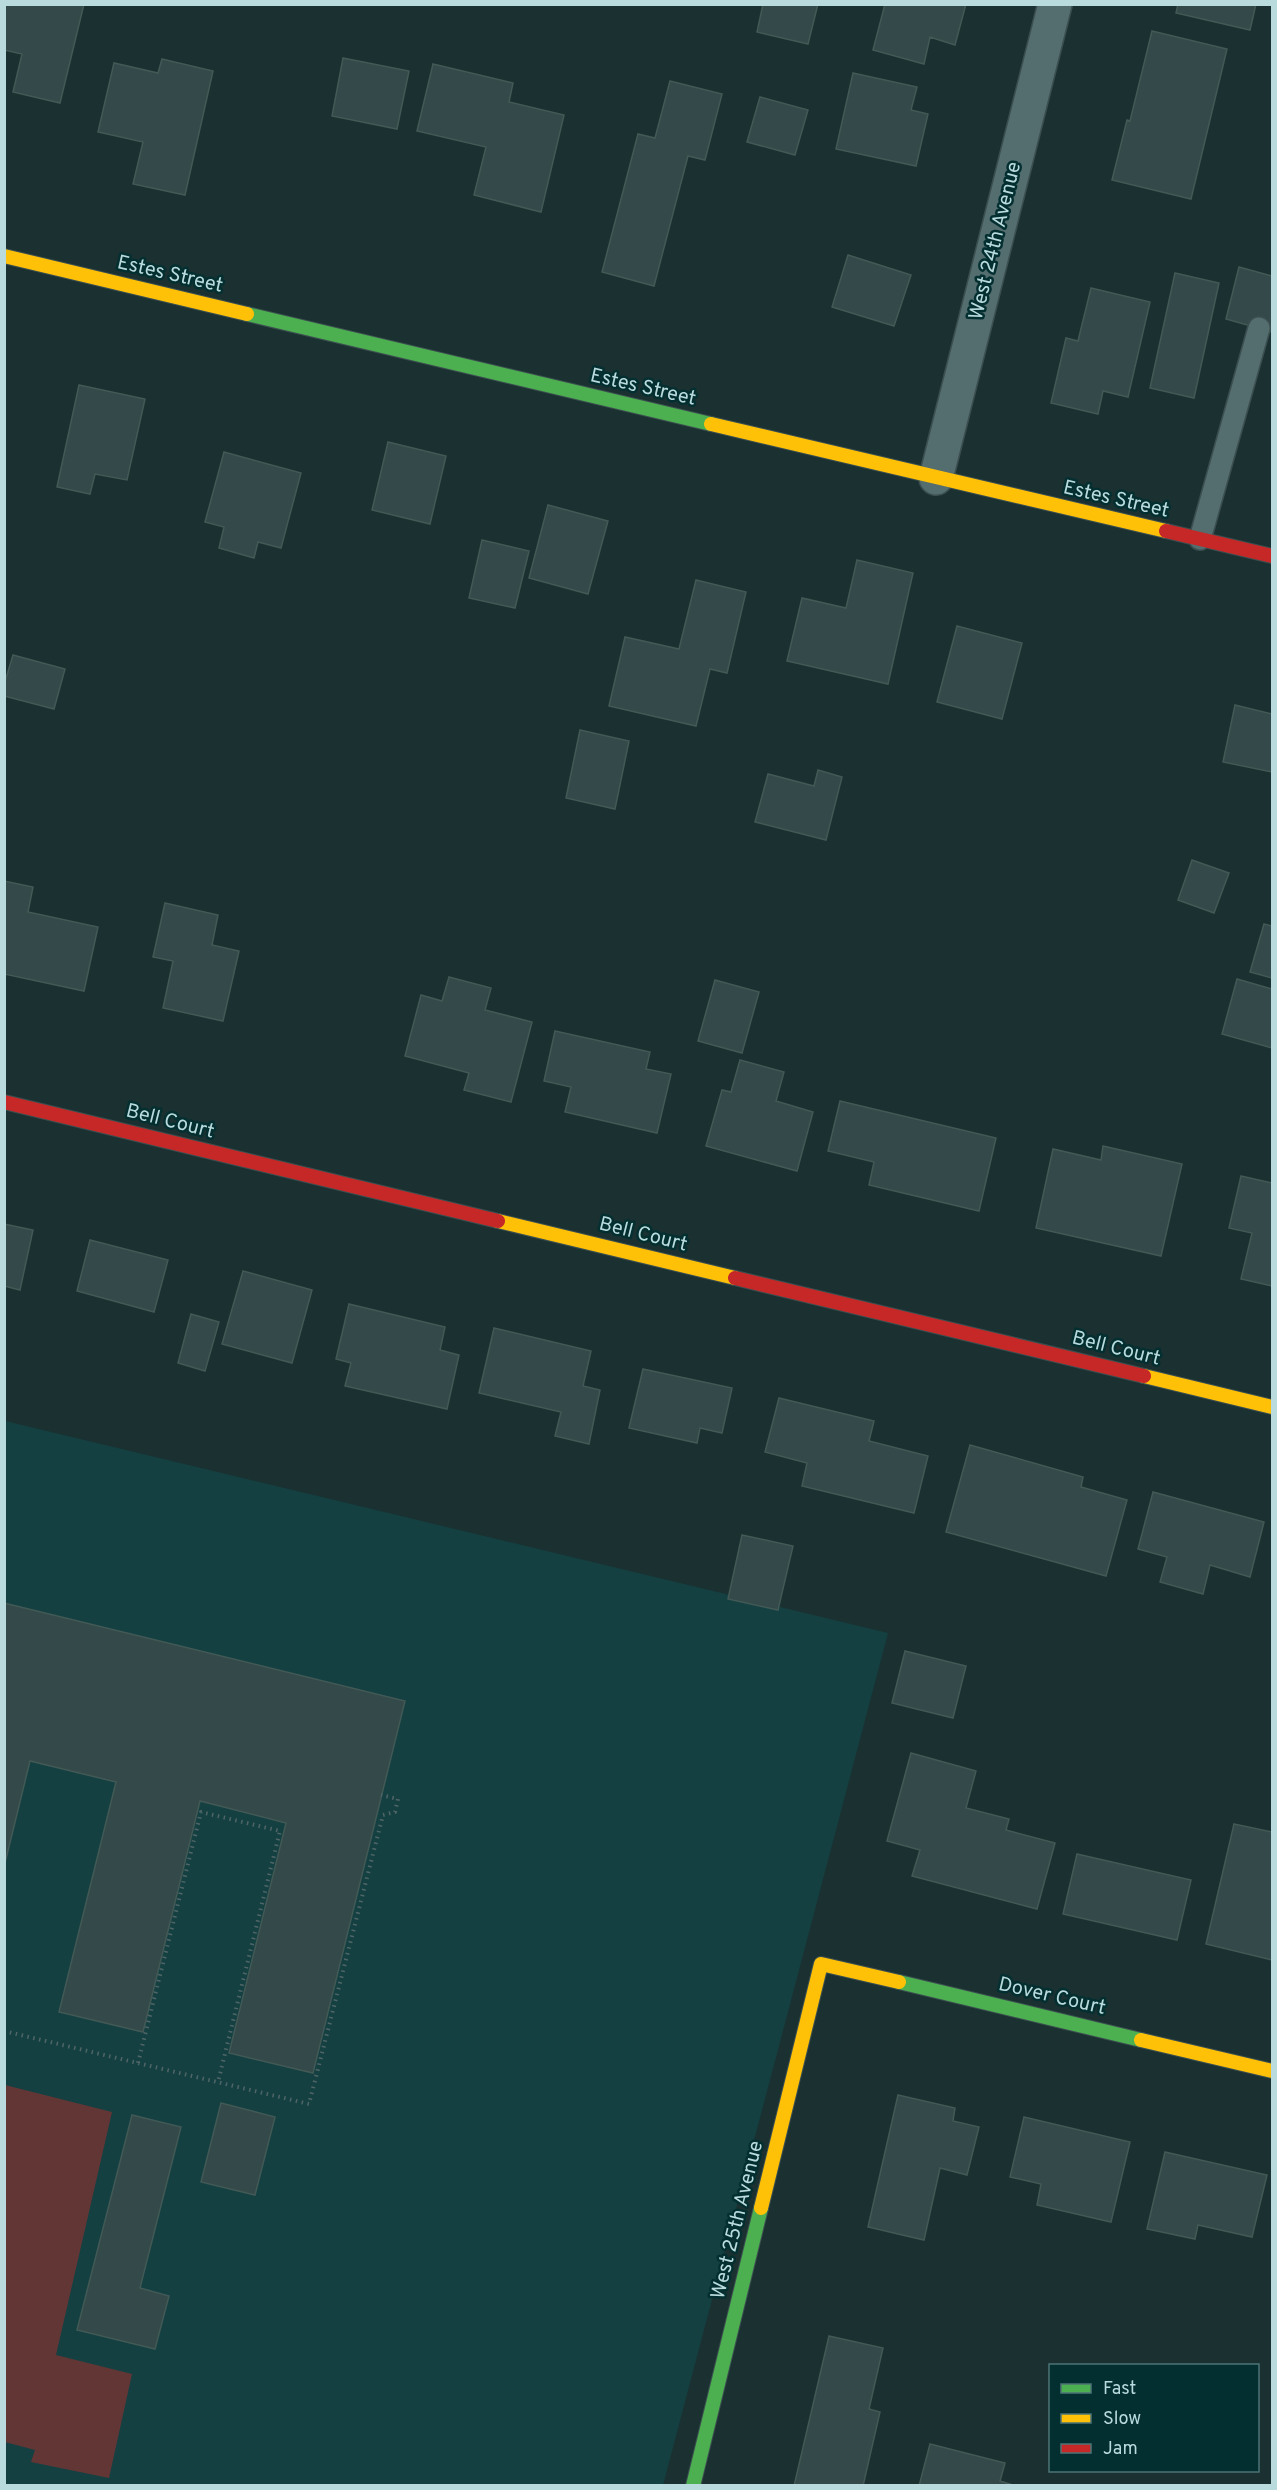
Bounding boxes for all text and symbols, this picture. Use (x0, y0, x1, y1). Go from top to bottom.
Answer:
street label: West 24th Avenue (964, 159, 1028, 323)
street label: Estes Street (115, 250, 225, 300)
street label: Estes Street (588, 363, 698, 413)
street label: Estes Street (1061, 475, 1171, 525)
street label: Bell Court (123, 1098, 217, 1146)
street label: Bell Court (596, 1211, 690, 1259)
street label: Bell Court (1069, 1325, 1163, 1373)
street label: Dover Court (996, 1972, 1108, 2022)
street label: West 25th Avenue (706, 2138, 770, 2302)
legend (1049, 2364, 1259, 2472)
text: Fast (1103, 2378, 1136, 2401)
text: Slow (1103, 2408, 1141, 2431)
text: Jam (1103, 2438, 1138, 2461)

